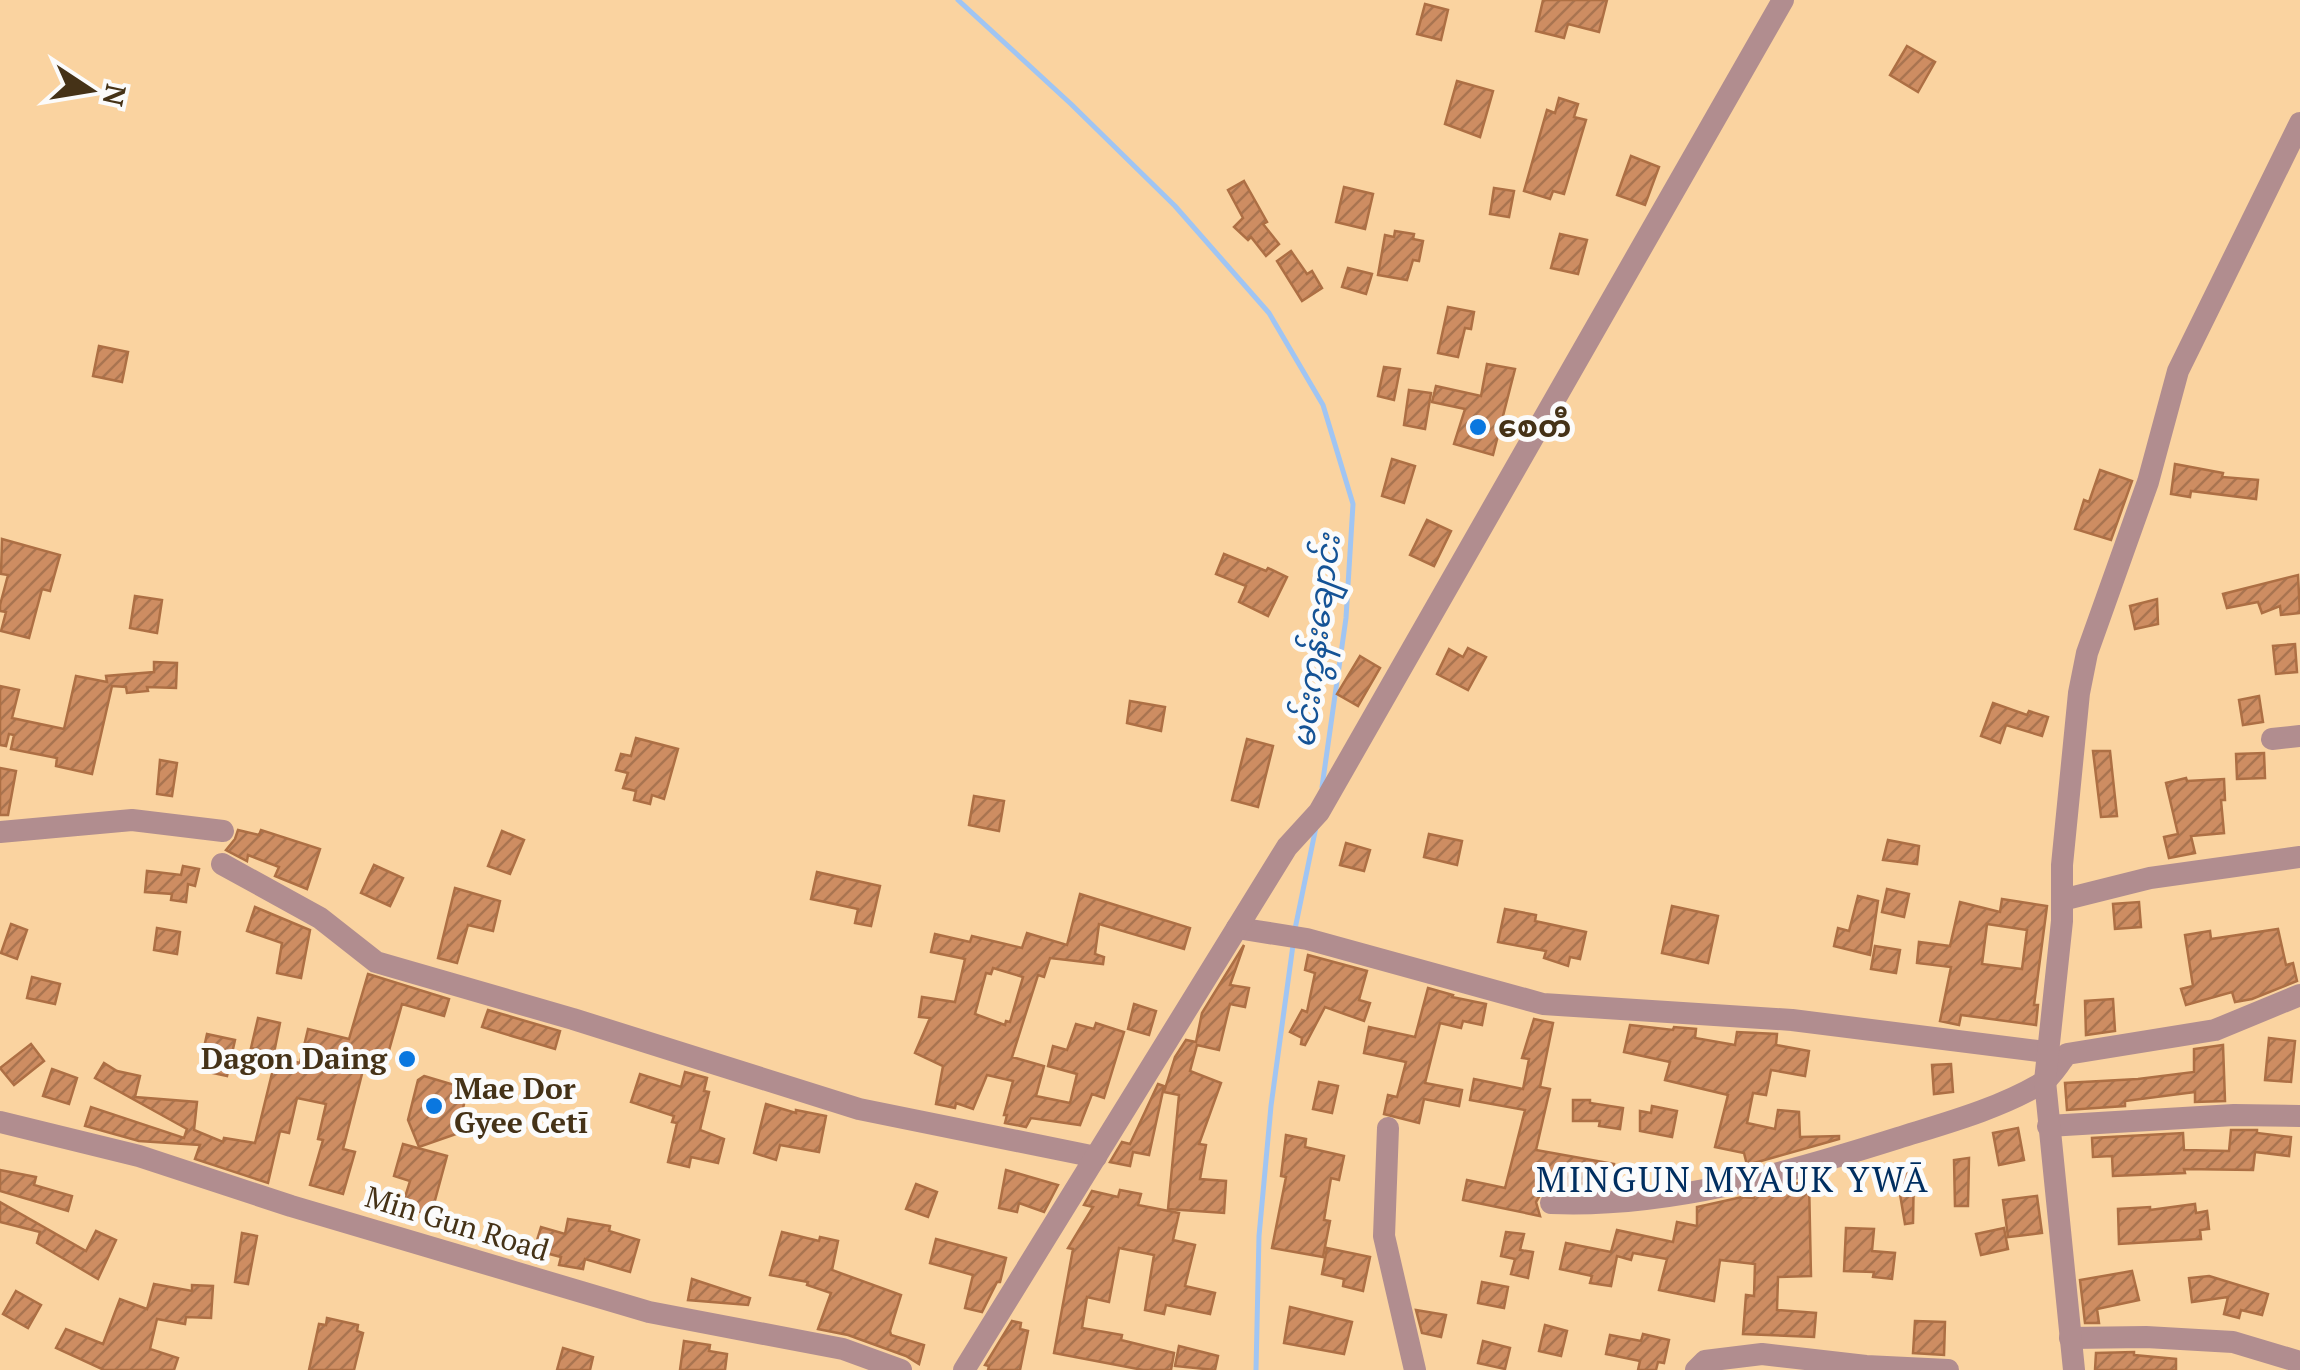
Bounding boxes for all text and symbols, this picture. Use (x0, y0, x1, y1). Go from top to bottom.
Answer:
north arrow (40, 40, 140, 140)
text: N (95, 81, 135, 110)
place label: စေတီ (1498, 406, 1571, 446)
marker: စေတီ (1467, 416, 1489, 438)
water label: မင်းကွန်းချောင်း (1281, 530, 1355, 751)
place label: Dagon Daing (201, 1038, 388, 1078)
marker: Dagon Daing (396, 1048, 418, 1070)
place label: Mae Dor Gyee Cetī (454, 1068, 588, 1142)
marker: Mae Dor Gyee Cetī (423, 1095, 445, 1117)
district label: MINGUN MYAUK YWĀ (1536, 1156, 1930, 1202)
street label: Min Gun Road (361, 1176, 554, 1270)

